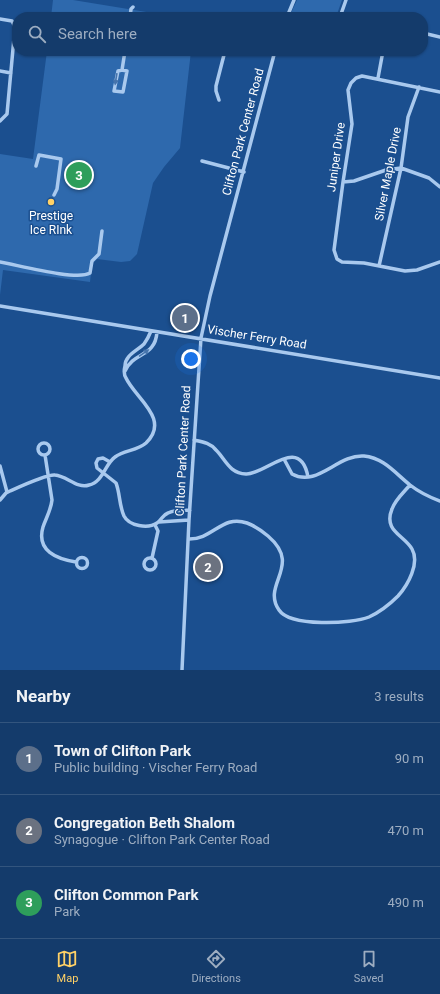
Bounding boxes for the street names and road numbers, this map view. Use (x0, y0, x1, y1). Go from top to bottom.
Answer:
street label: Clifton Park Center Road (219, 67, 267, 197)
street label: Juniper Drive (324, 121, 348, 193)
street label: Silver Maple Drive (372, 126, 404, 222)
street label: Vischer Ferry Road (206, 322, 308, 352)
street label: Clifton Park Center Road (173, 385, 193, 517)

